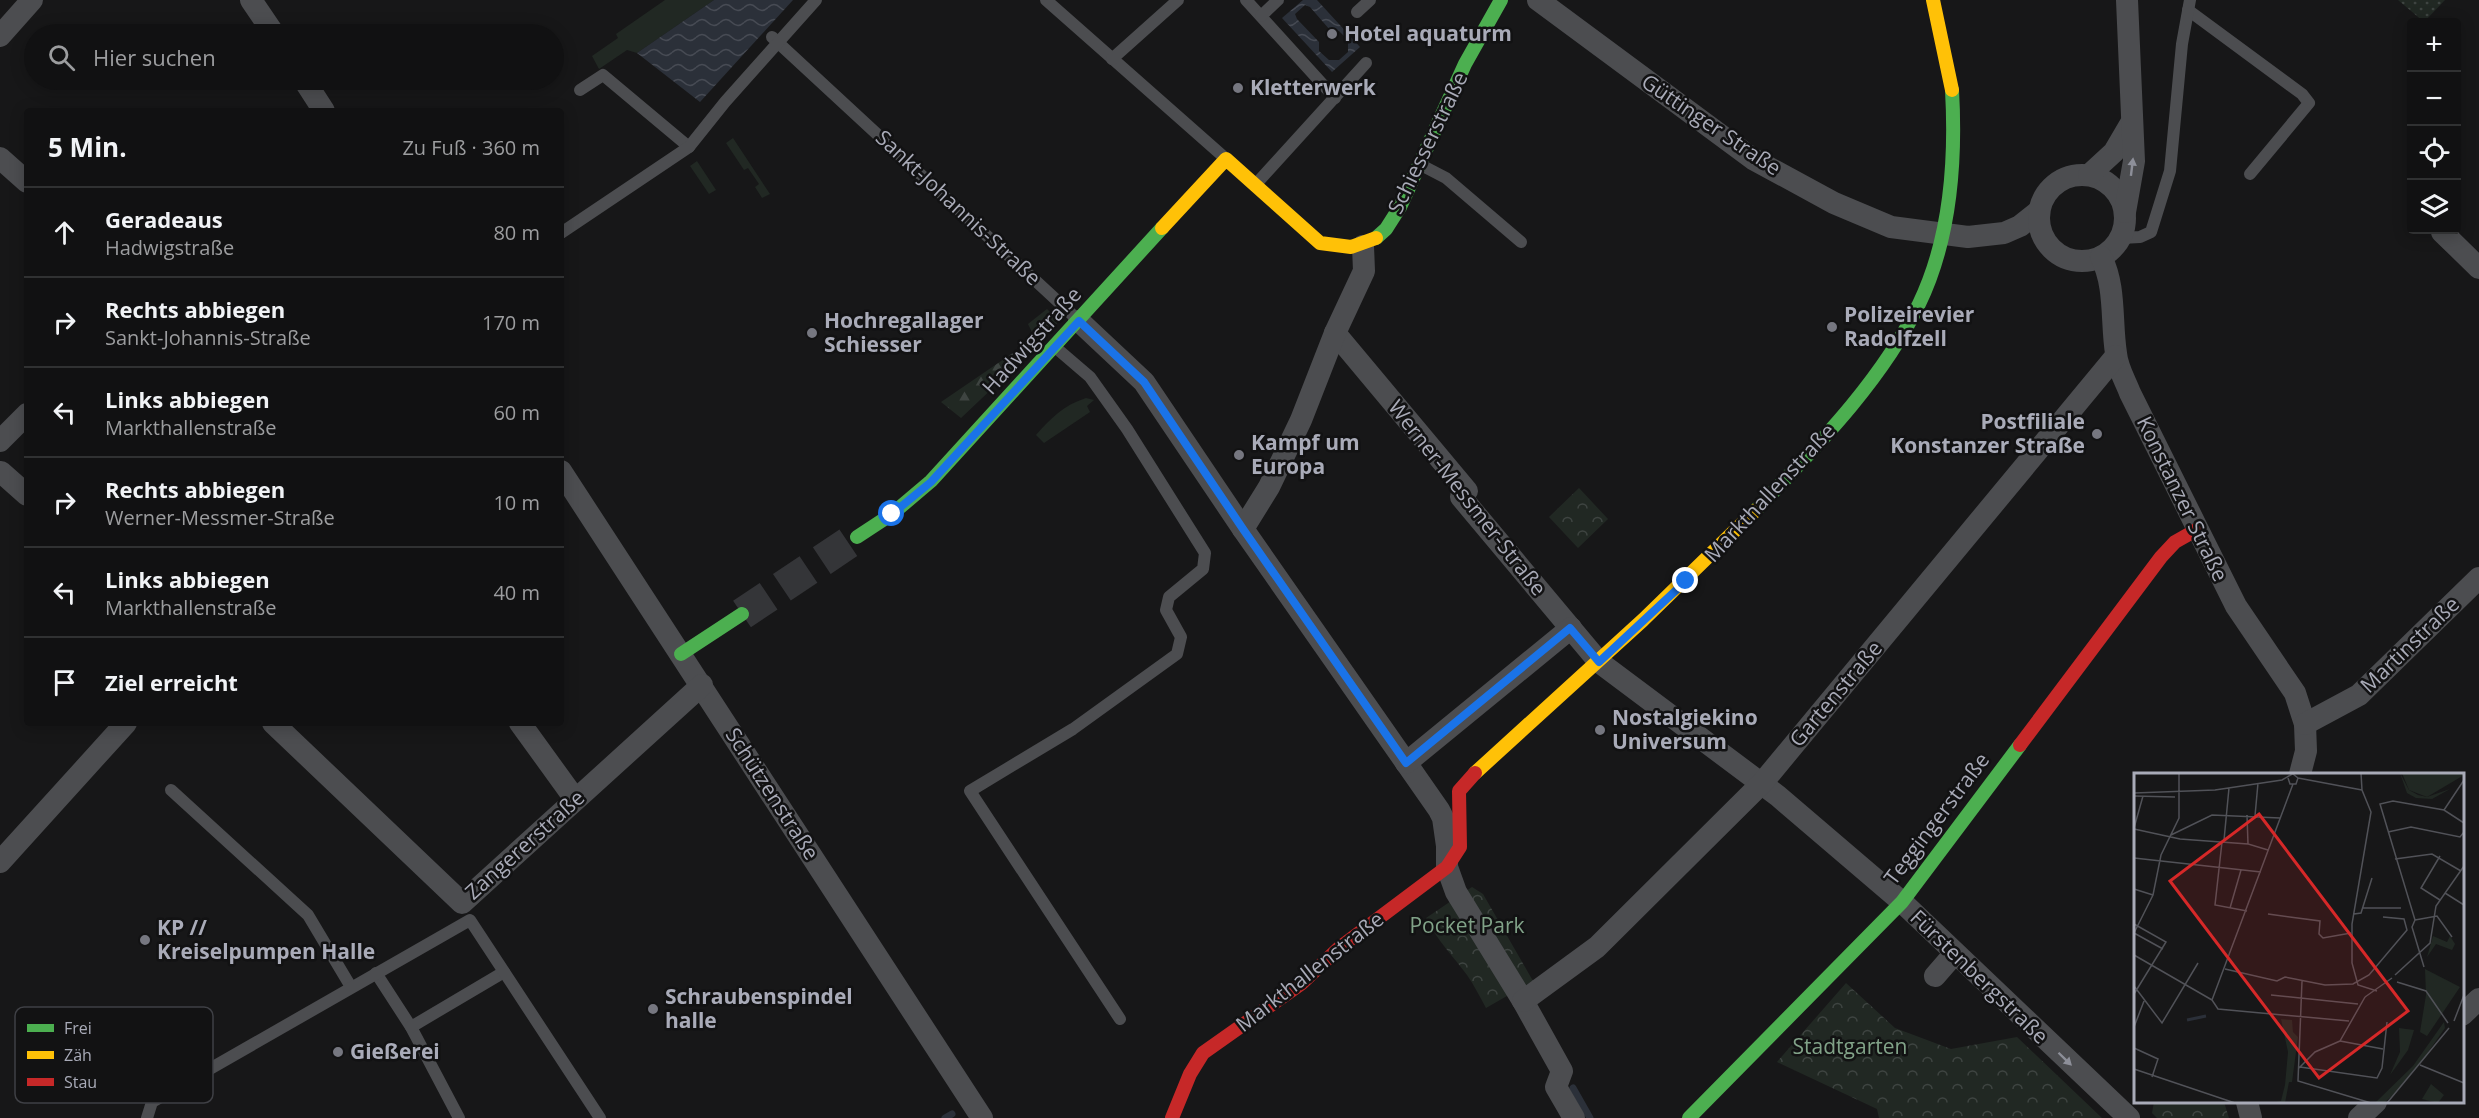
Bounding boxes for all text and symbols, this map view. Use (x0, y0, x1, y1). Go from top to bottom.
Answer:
map controls (2407, 18, 2461, 234)
button: + (2407, 18, 2461, 72)
place label: Hotel aquaturm (1344, 19, 1512, 47)
search box (24, 24, 564, 90)
marker: Hotel aquaturm (1325, 27, 1339, 41)
icon: search (45, 41, 78, 74)
text: Hier suchen (93, 42, 216, 72)
street label: Schiesserstraße (1381, 67, 1474, 218)
street label: Güttinger Straße (1636, 67, 1787, 181)
button: − (2407, 72, 2461, 126)
place label: Kletterwerk (1250, 73, 1377, 101)
marker: Kletterwerk (1231, 81, 1245, 95)
street label: Sankt-Johannis-Straße (870, 123, 1047, 291)
button: locate (2407, 126, 2461, 180)
text: 5 Min. (48, 129, 127, 165)
text: Zu Fuß · 360 m (402, 134, 540, 161)
one-way arrow (2127, 158, 2137, 177)
button: layers (2407, 180, 2461, 234)
text: Geradeaus (105, 204, 223, 234)
icon: ahead (48, 216, 81, 249)
text: 80 m (493, 219, 540, 246)
text: Hadwigstraße (105, 234, 234, 261)
street label: Hadwigstraße (975, 281, 1087, 400)
text: Rechts abbiegen (105, 294, 285, 324)
place label: Polizeirevier Radolfzell (1844, 300, 1975, 352)
icon: right (48, 306, 81, 339)
place label: Hochregallager Schiesser (824, 306, 984, 358)
text: 170 m (482, 309, 540, 336)
marker: Polizeirevier Radolfzell (1825, 320, 1839, 334)
text: Sankt-Johannis-Straße (105, 324, 311, 351)
marker: Hochregallager Schiesser (805, 326, 819, 340)
text: Links abbiegen (105, 384, 270, 414)
street label: Werner-Messmer-Straße (1383, 394, 1553, 601)
icon: left (48, 396, 81, 429)
text: 60 m (493, 399, 540, 426)
place label: Postfiliale Konstanzer Straße (1890, 407, 2085, 459)
street label: Konstanzer Straße (2131, 411, 2235, 586)
text: Markthallenstraße (105, 414, 277, 441)
street label: Markthallenstraße (1698, 417, 1841, 568)
marker: Postfiliale Konstanzer Straße (2090, 427, 2104, 441)
place label: Kampf um Europa (1251, 428, 1360, 480)
marker: Kampf um Europa (1232, 448, 1246, 462)
text: Rechts abbiegen (105, 474, 285, 504)
icon: right (48, 486, 81, 519)
text: 10 m (493, 489, 540, 516)
route start (878, 500, 904, 526)
text: Werner-Messmer-Straße (105, 504, 335, 531)
text: Links abbiegen (105, 564, 270, 594)
route end (1672, 567, 1698, 593)
icon: left (48, 576, 81, 609)
text: 40 m (493, 579, 540, 606)
street label: Martinstraße (2354, 590, 2465, 699)
text: Markthallenstraße (105, 594, 277, 621)
street label: Gartenstraße (1783, 634, 1888, 752)
icon: arrive (48, 666, 81, 699)
text: Ziel erreicht (105, 667, 238, 697)
place label: Nostalgiekino Universum (1612, 703, 1758, 755)
street label: Schützenstraße (720, 722, 826, 865)
marker: Nostalgiekino Universum (1593, 723, 1607, 737)
street label: Teggingerstraße (1877, 747, 1995, 890)
inset map (2134, 773, 2464, 1103)
street label: Zangererstraße (459, 783, 590, 905)
street label: Fürstenbergstraße (1905, 903, 2055, 1049)
street label: Markthallenstraße (1230, 905, 1389, 1038)
park label: Pocket Park (1409, 911, 1525, 939)
place label: KP // Kreiselpumpen Halle (157, 913, 375, 965)
marker: KP // Kreiselpumpen Halle (138, 933, 152, 947)
place label: Schraubenspindel halle (665, 982, 853, 1034)
marker: Schraubenspindel halle (646, 1002, 660, 1016)
legend (15, 1007, 213, 1103)
text: Frei (64, 1017, 92, 1039)
park label: Stadtgarten (1793, 1032, 1907, 1060)
place label: Gießerei (350, 1037, 440, 1065)
text: Zäh (64, 1044, 92, 1066)
marker: Gießerei (331, 1045, 345, 1059)
one-way arrow (2057, 1052, 2072, 1066)
text: Stau (64, 1071, 97, 1093)

